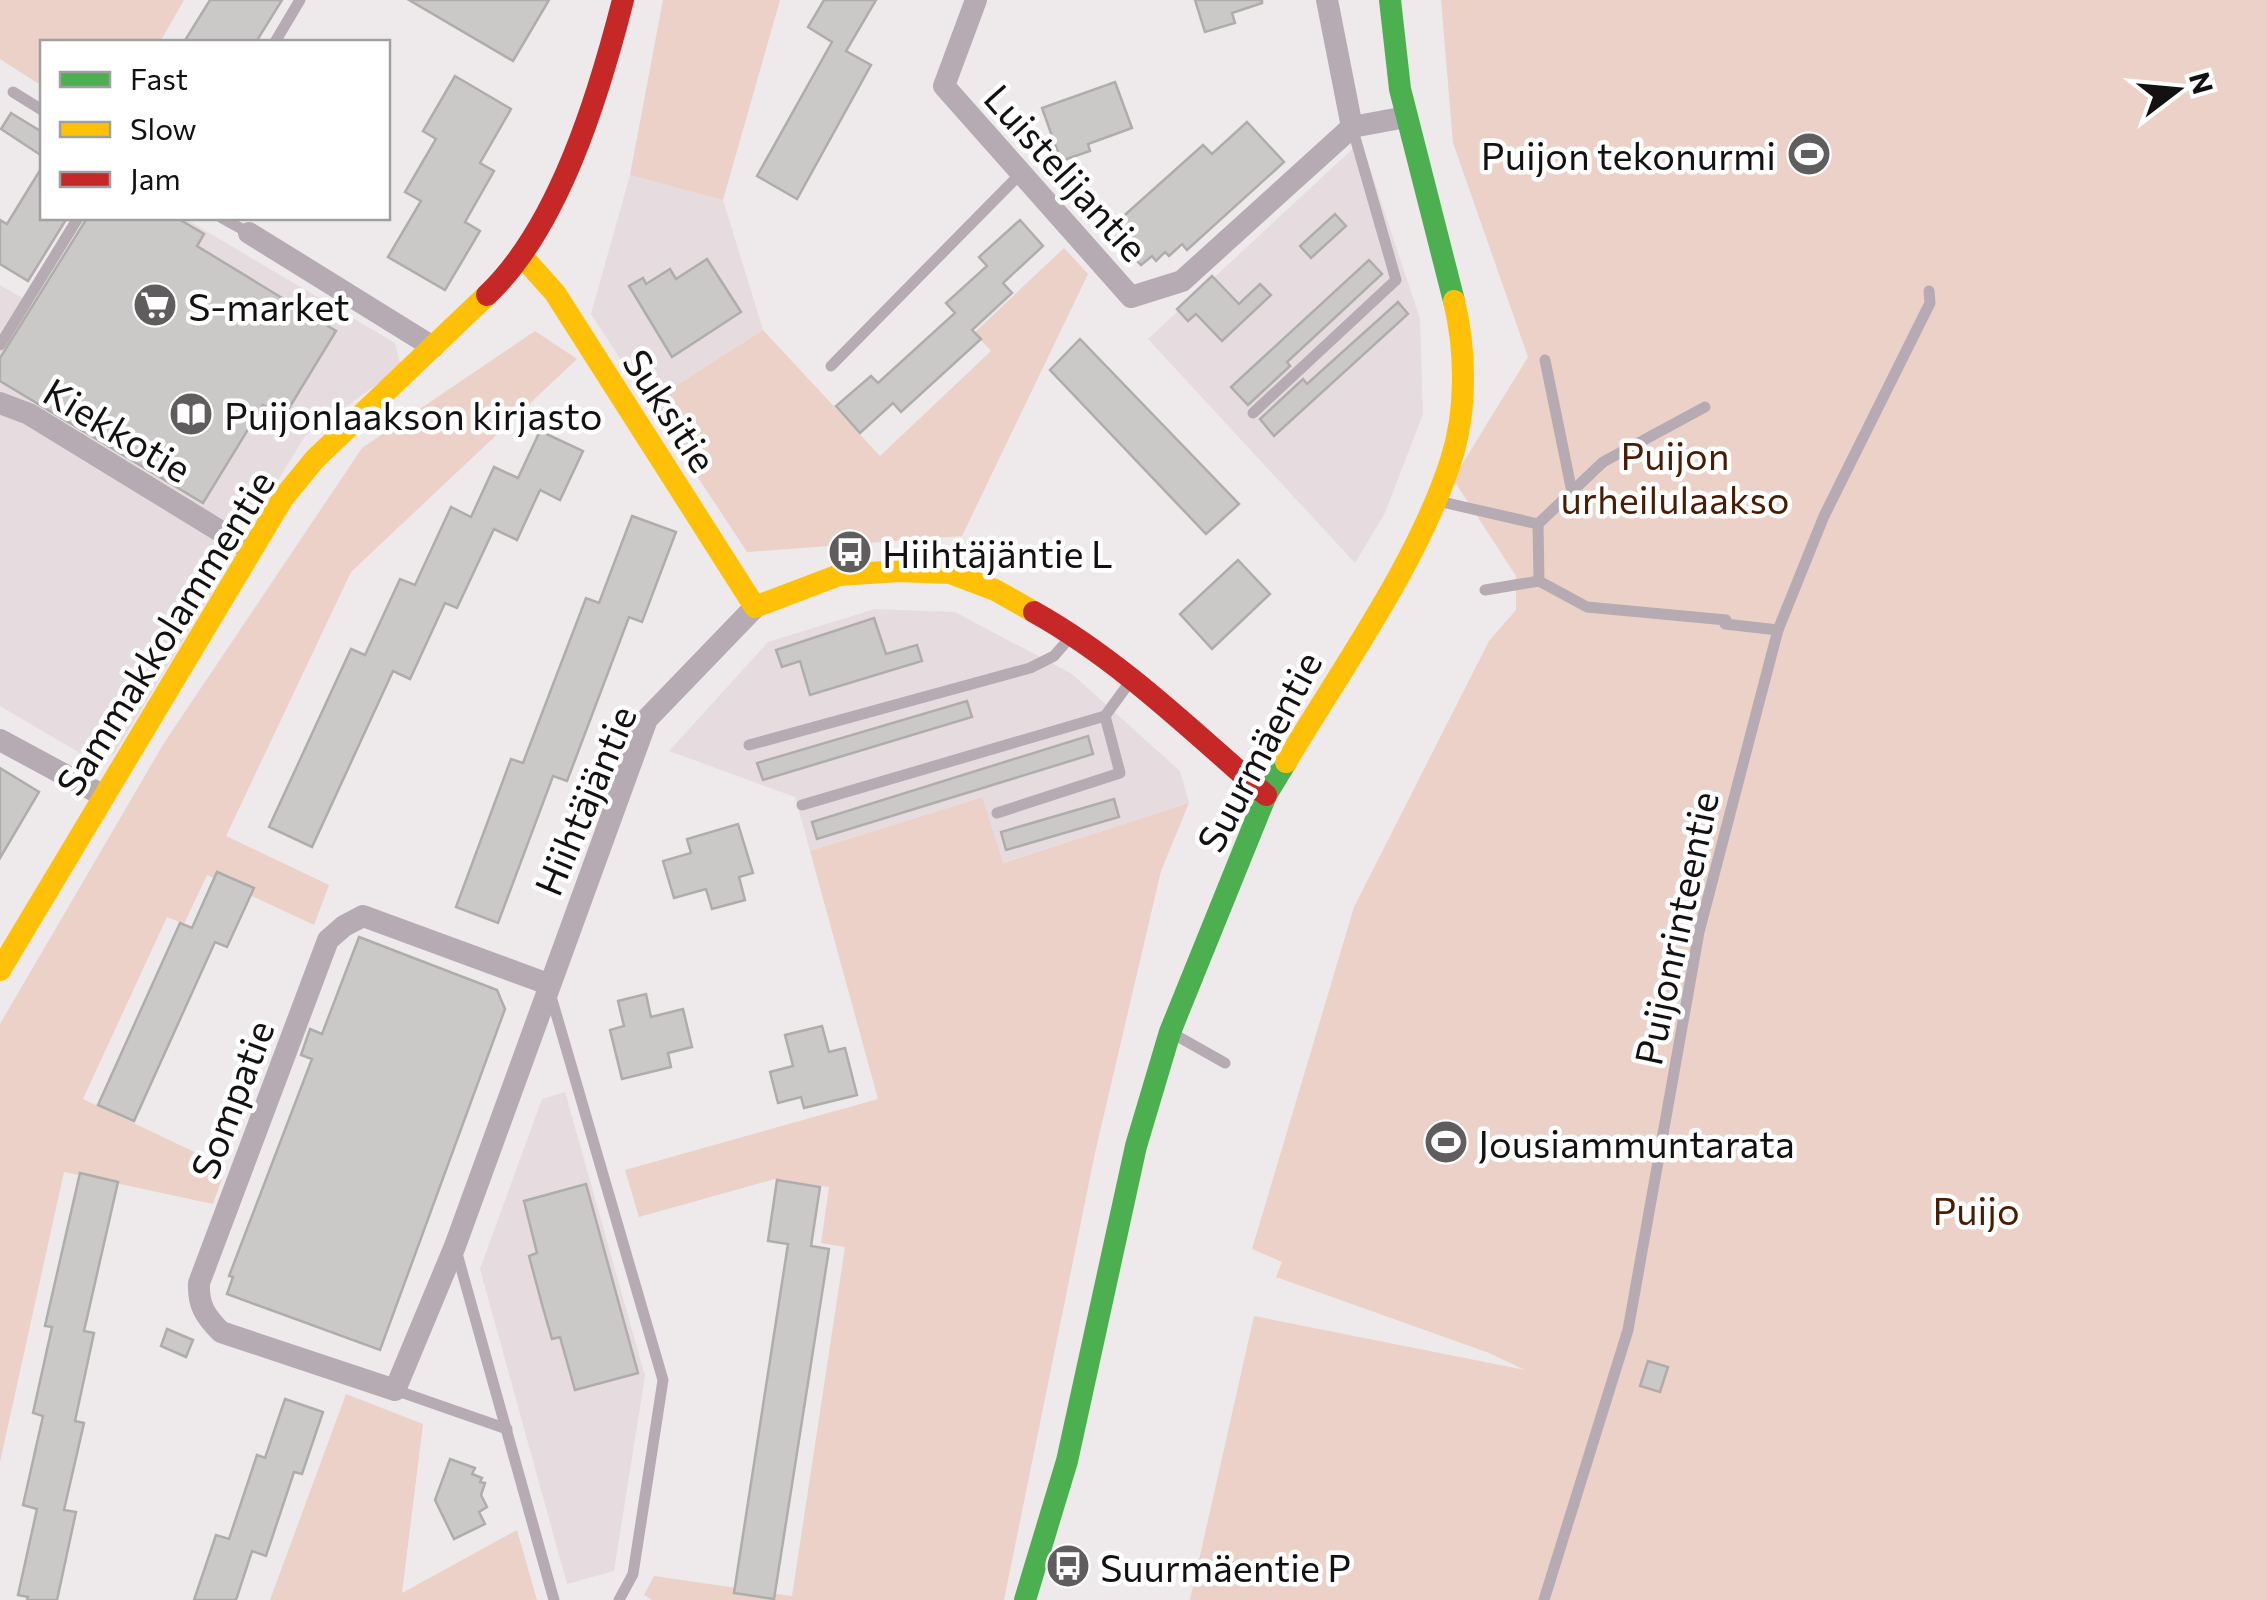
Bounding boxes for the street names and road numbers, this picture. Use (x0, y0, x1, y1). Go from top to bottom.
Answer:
street label: Luistelijantie (975, 74, 1159, 270)
street label: Suksitie (614, 340, 728, 480)
street label: Kiekkotie (36, 367, 200, 491)
street label: Sammakkolammentie (45, 461, 283, 803)
street label: Suurmäentie (1186, 643, 1330, 859)
street label: Hiihtäjäntie (523, 698, 645, 902)
street label: Puijonrinteentie (1623, 787, 1727, 1069)
street label: Sompatie (179, 1013, 283, 1185)

